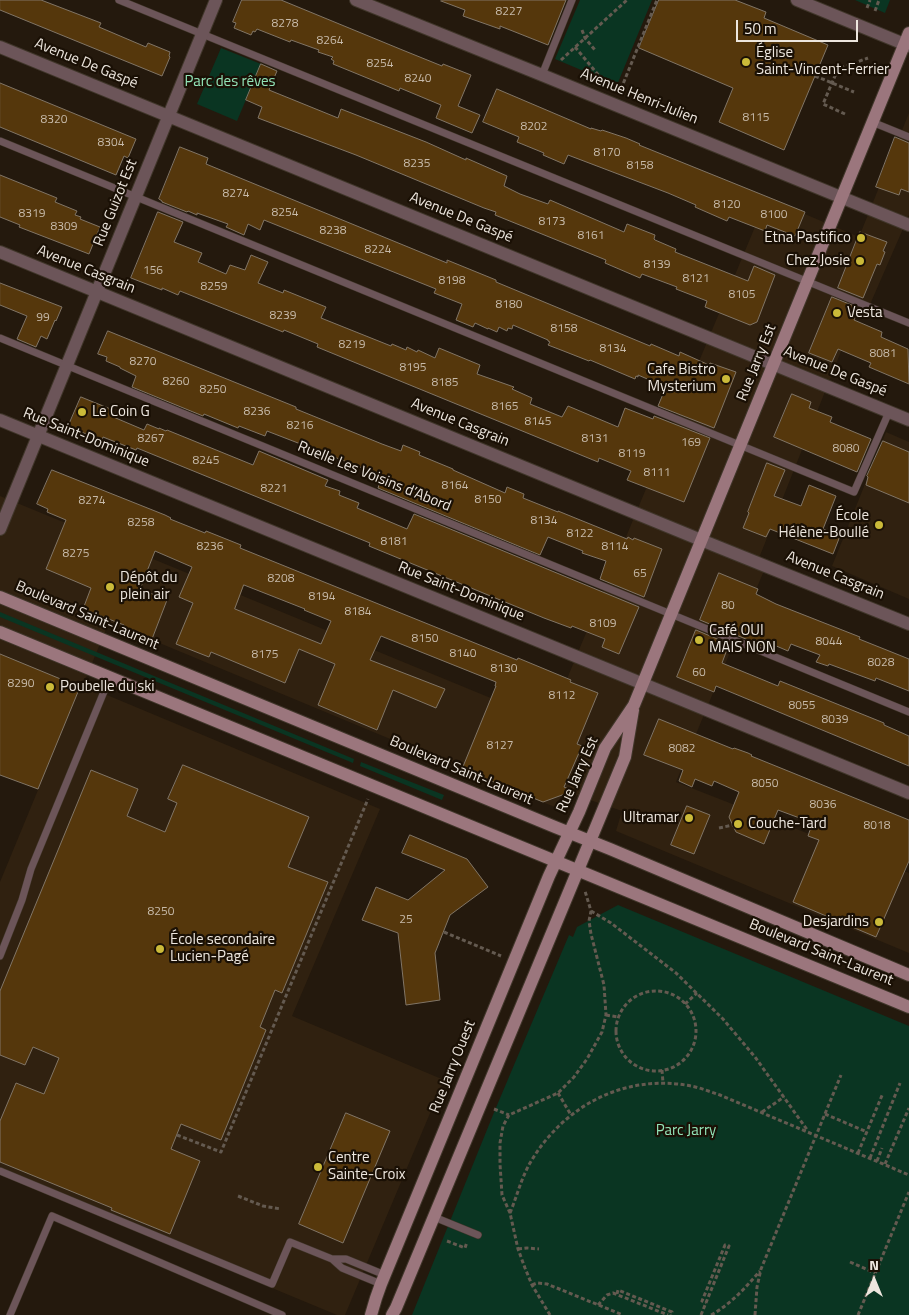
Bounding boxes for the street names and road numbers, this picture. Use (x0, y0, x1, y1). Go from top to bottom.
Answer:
street label: Avenue De Gaspé (32, 35, 140, 93)
street label: Avenue Henri-Julien (578, 65, 700, 129)
street label: Rue Guizot Est (90, 157, 142, 249)
street label: Avenue De Gaspé (407, 189, 515, 247)
street label: Avenue Casgrain (34, 242, 138, 298)
street label: Rue Jarry Est (733, 322, 781, 404)
street label: Avenue De Gaspé (781, 343, 889, 401)
street label: Avenue Casgrain (408, 395, 512, 451)
street label: Rue Saint-Dominique (20, 404, 152, 472)
street label: Ruelle Les Voisins d’Abord (295, 438, 453, 516)
street label: Avenue Casgrain (783, 548, 887, 604)
street label: Rue Saint-Dominique (395, 558, 527, 626)
street label: Boulevard Saint-Laurent (13, 578, 161, 654)
street label: Boulevard Saint-Laurent (387, 733, 535, 809)
street label: Rue Jarry Est (553, 734, 603, 816)
street label: Boulevard Saint-Laurent (746, 916, 896, 990)
street label: Rue Jarry Ouest (426, 1018, 480, 1116)

